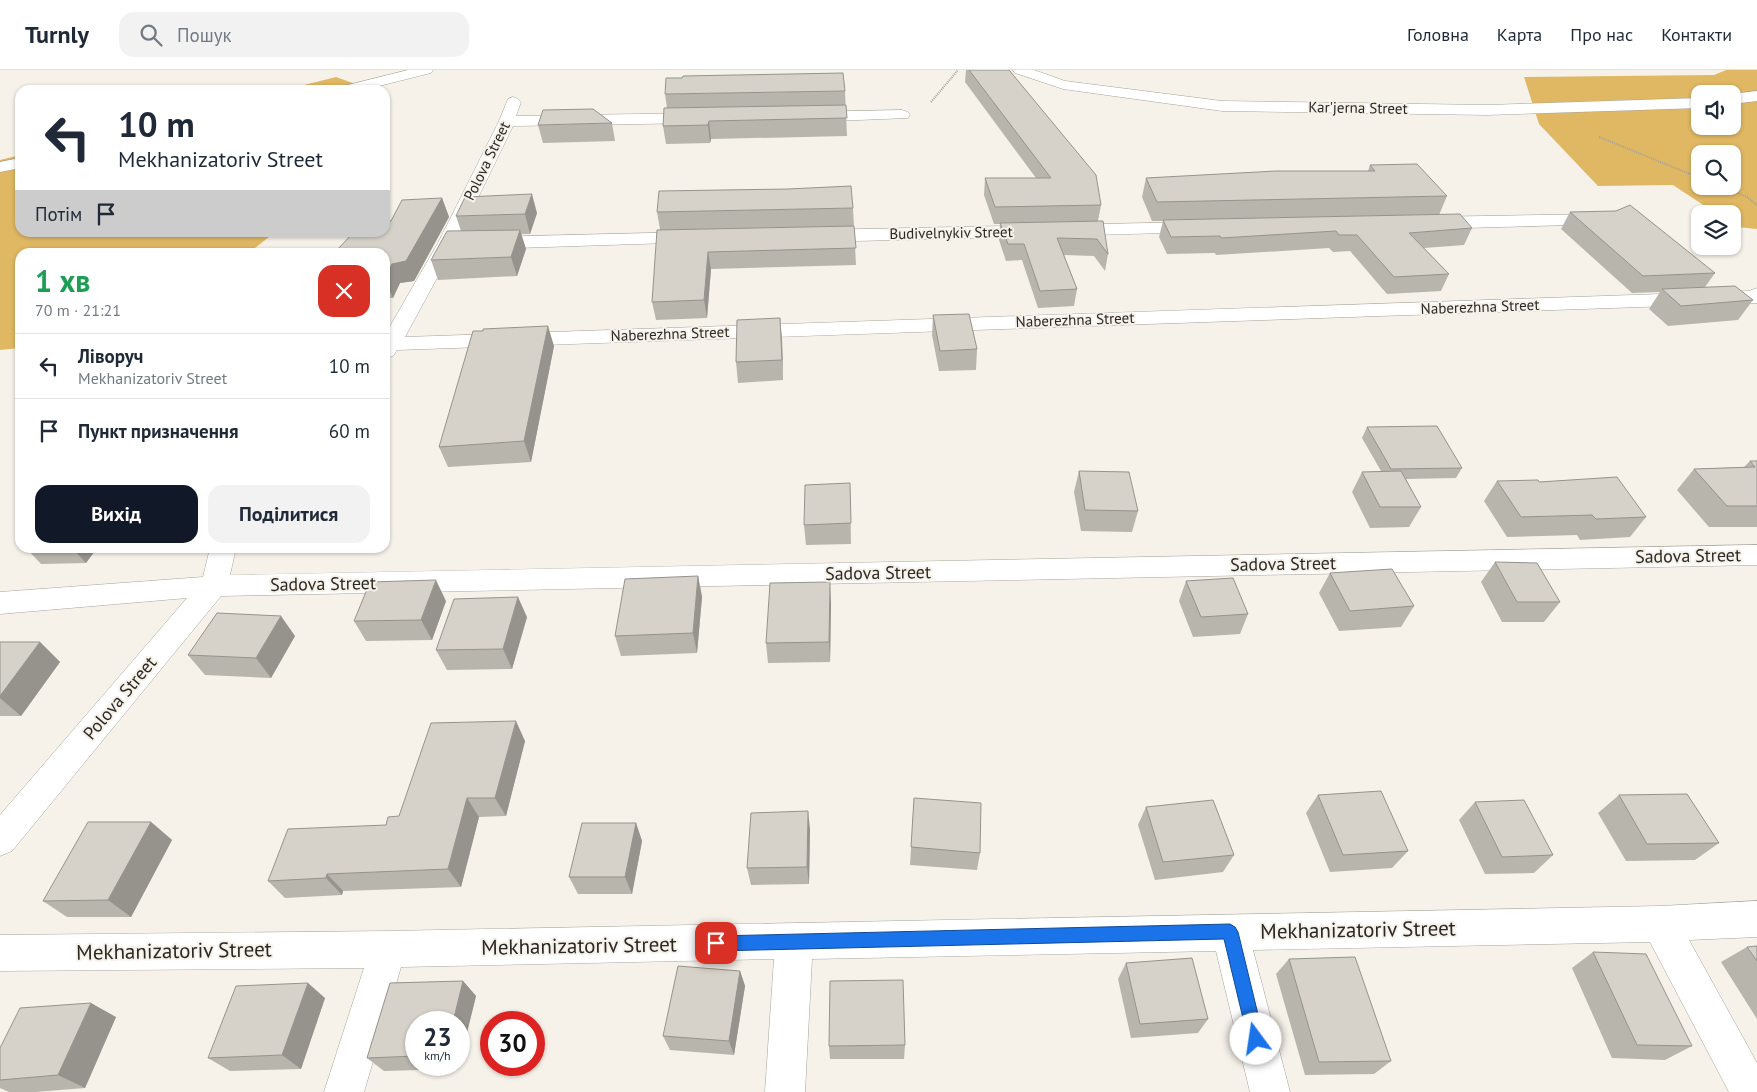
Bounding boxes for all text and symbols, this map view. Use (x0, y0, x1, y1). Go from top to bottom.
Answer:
search box (119, 12, 469, 57)
text: Turnly (25, 19, 89, 50)
icon: search (137, 21, 165, 49)
text: Пошук (177, 23, 232, 47)
text: Головна (1407, 23, 1469, 46)
text: Карта (1497, 23, 1542, 46)
text: Про нас (1570, 23, 1633, 46)
text: Контакти (1661, 23, 1732, 46)
map controls (1691, 85, 1741, 255)
button: sound (1691, 85, 1741, 135)
street label: Kar'jerna Street (1308, 97, 1408, 118)
text: 10 m (118, 101, 195, 147)
icon: left (35, 105, 100, 170)
street label: Polova Street (459, 118, 514, 203)
text: Mekhanizatoriv Street (118, 145, 323, 173)
button: search (1691, 145, 1741, 195)
icon: arrive (92, 200, 120, 228)
text: Потім (35, 202, 82, 226)
button: layers (1691, 205, 1741, 255)
street label: Budivelnykiv Street (889, 222, 1013, 243)
text: 1 хв (35, 261, 91, 300)
button: close (318, 265, 370, 317)
street label: Naberezhna Street (1420, 295, 1540, 318)
text: 70 m · 21:21 (35, 300, 121, 320)
street label: Naberezhna Street (1015, 308, 1135, 331)
street label: Naberezhna Street (610, 322, 730, 345)
text: Ліворуч (78, 344, 143, 368)
icon: left (35, 352, 63, 380)
text: 10 m (329, 354, 370, 378)
text: Mekhanizatoriv Street (78, 368, 227, 388)
icon: arrive (35, 417, 63, 445)
text: Пункт призначення (78, 419, 239, 443)
text: 60 m (329, 419, 370, 443)
button: Вихід (35, 485, 198, 543)
button: Поділитися (208, 485, 370, 543)
street label: Sadova Street (1635, 543, 1741, 568)
street label: Sadova Street (1230, 551, 1336, 576)
street label: Sadova Street (825, 560, 931, 585)
street label: Sadova Street (270, 571, 376, 596)
street label: Polova Street (78, 651, 161, 744)
street label: Mekhanizatoriv Street (1260, 914, 1456, 945)
pin (695, 922, 737, 964)
icon: arrive (702, 929, 730, 957)
street label: Mekhanizatoriv Street (481, 930, 677, 961)
street label: Mekhanizatoriv Street (76, 935, 272, 966)
speed limit sign: 30 (480, 1011, 545, 1076)
position arrow (1229, 1012, 1281, 1064)
text: 23 (423, 1021, 452, 1053)
text: km/h (424, 1048, 451, 1063)

